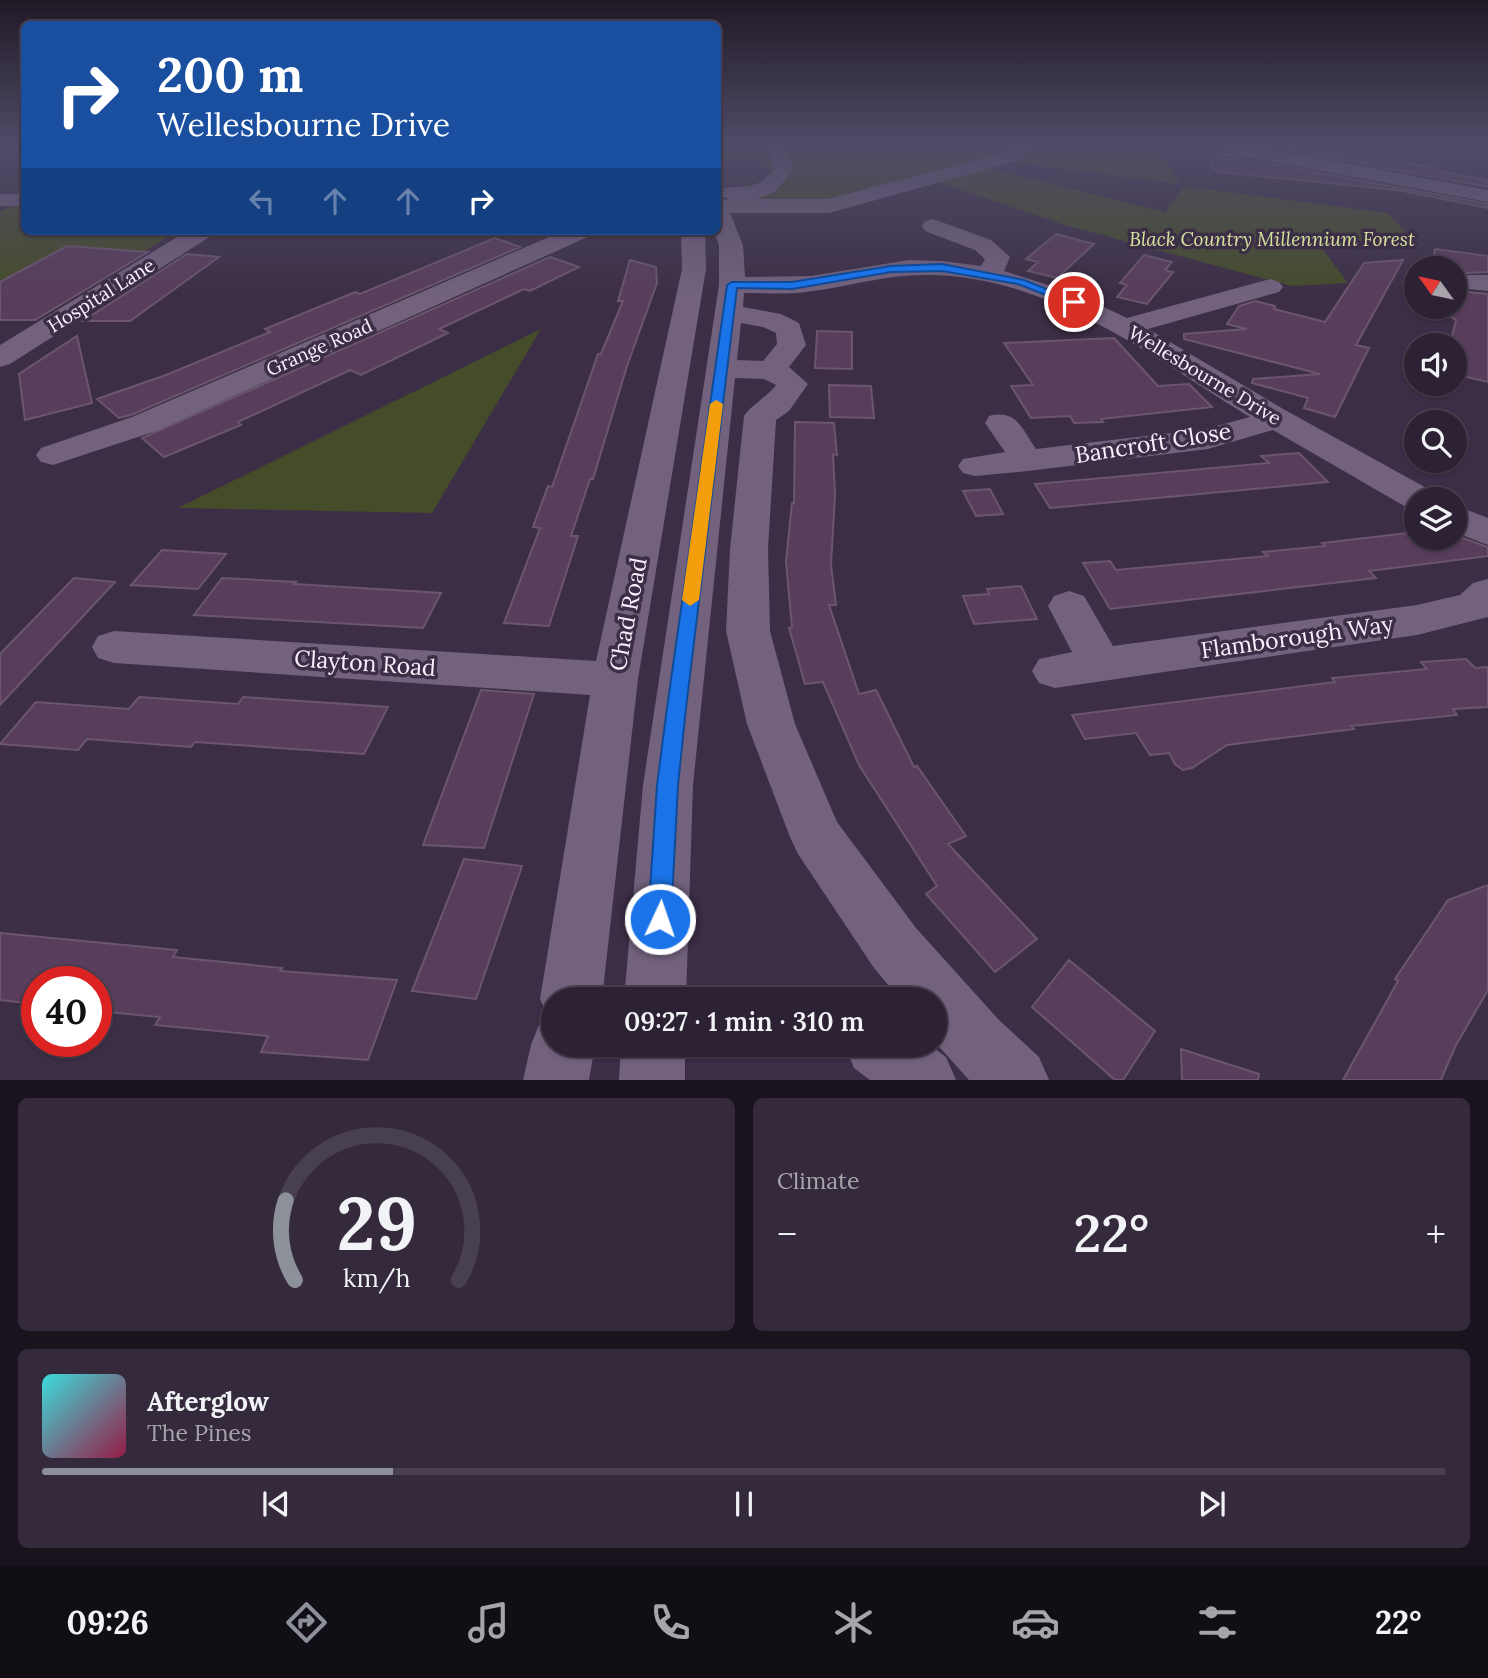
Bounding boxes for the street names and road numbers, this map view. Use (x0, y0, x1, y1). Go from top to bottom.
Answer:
street label: Hospital Lane (43, 253, 159, 337)
street label: Grange Road (262, 313, 376, 381)
street label: Wellesbourne Drive (1124, 320, 1286, 430)
street label: Bancroft Close (1073, 416, 1233, 469)
street label: Chad Road (602, 555, 653, 673)
street label: Flamborough Way (1199, 609, 1396, 664)
street label: Clayton Road (293, 643, 437, 682)

